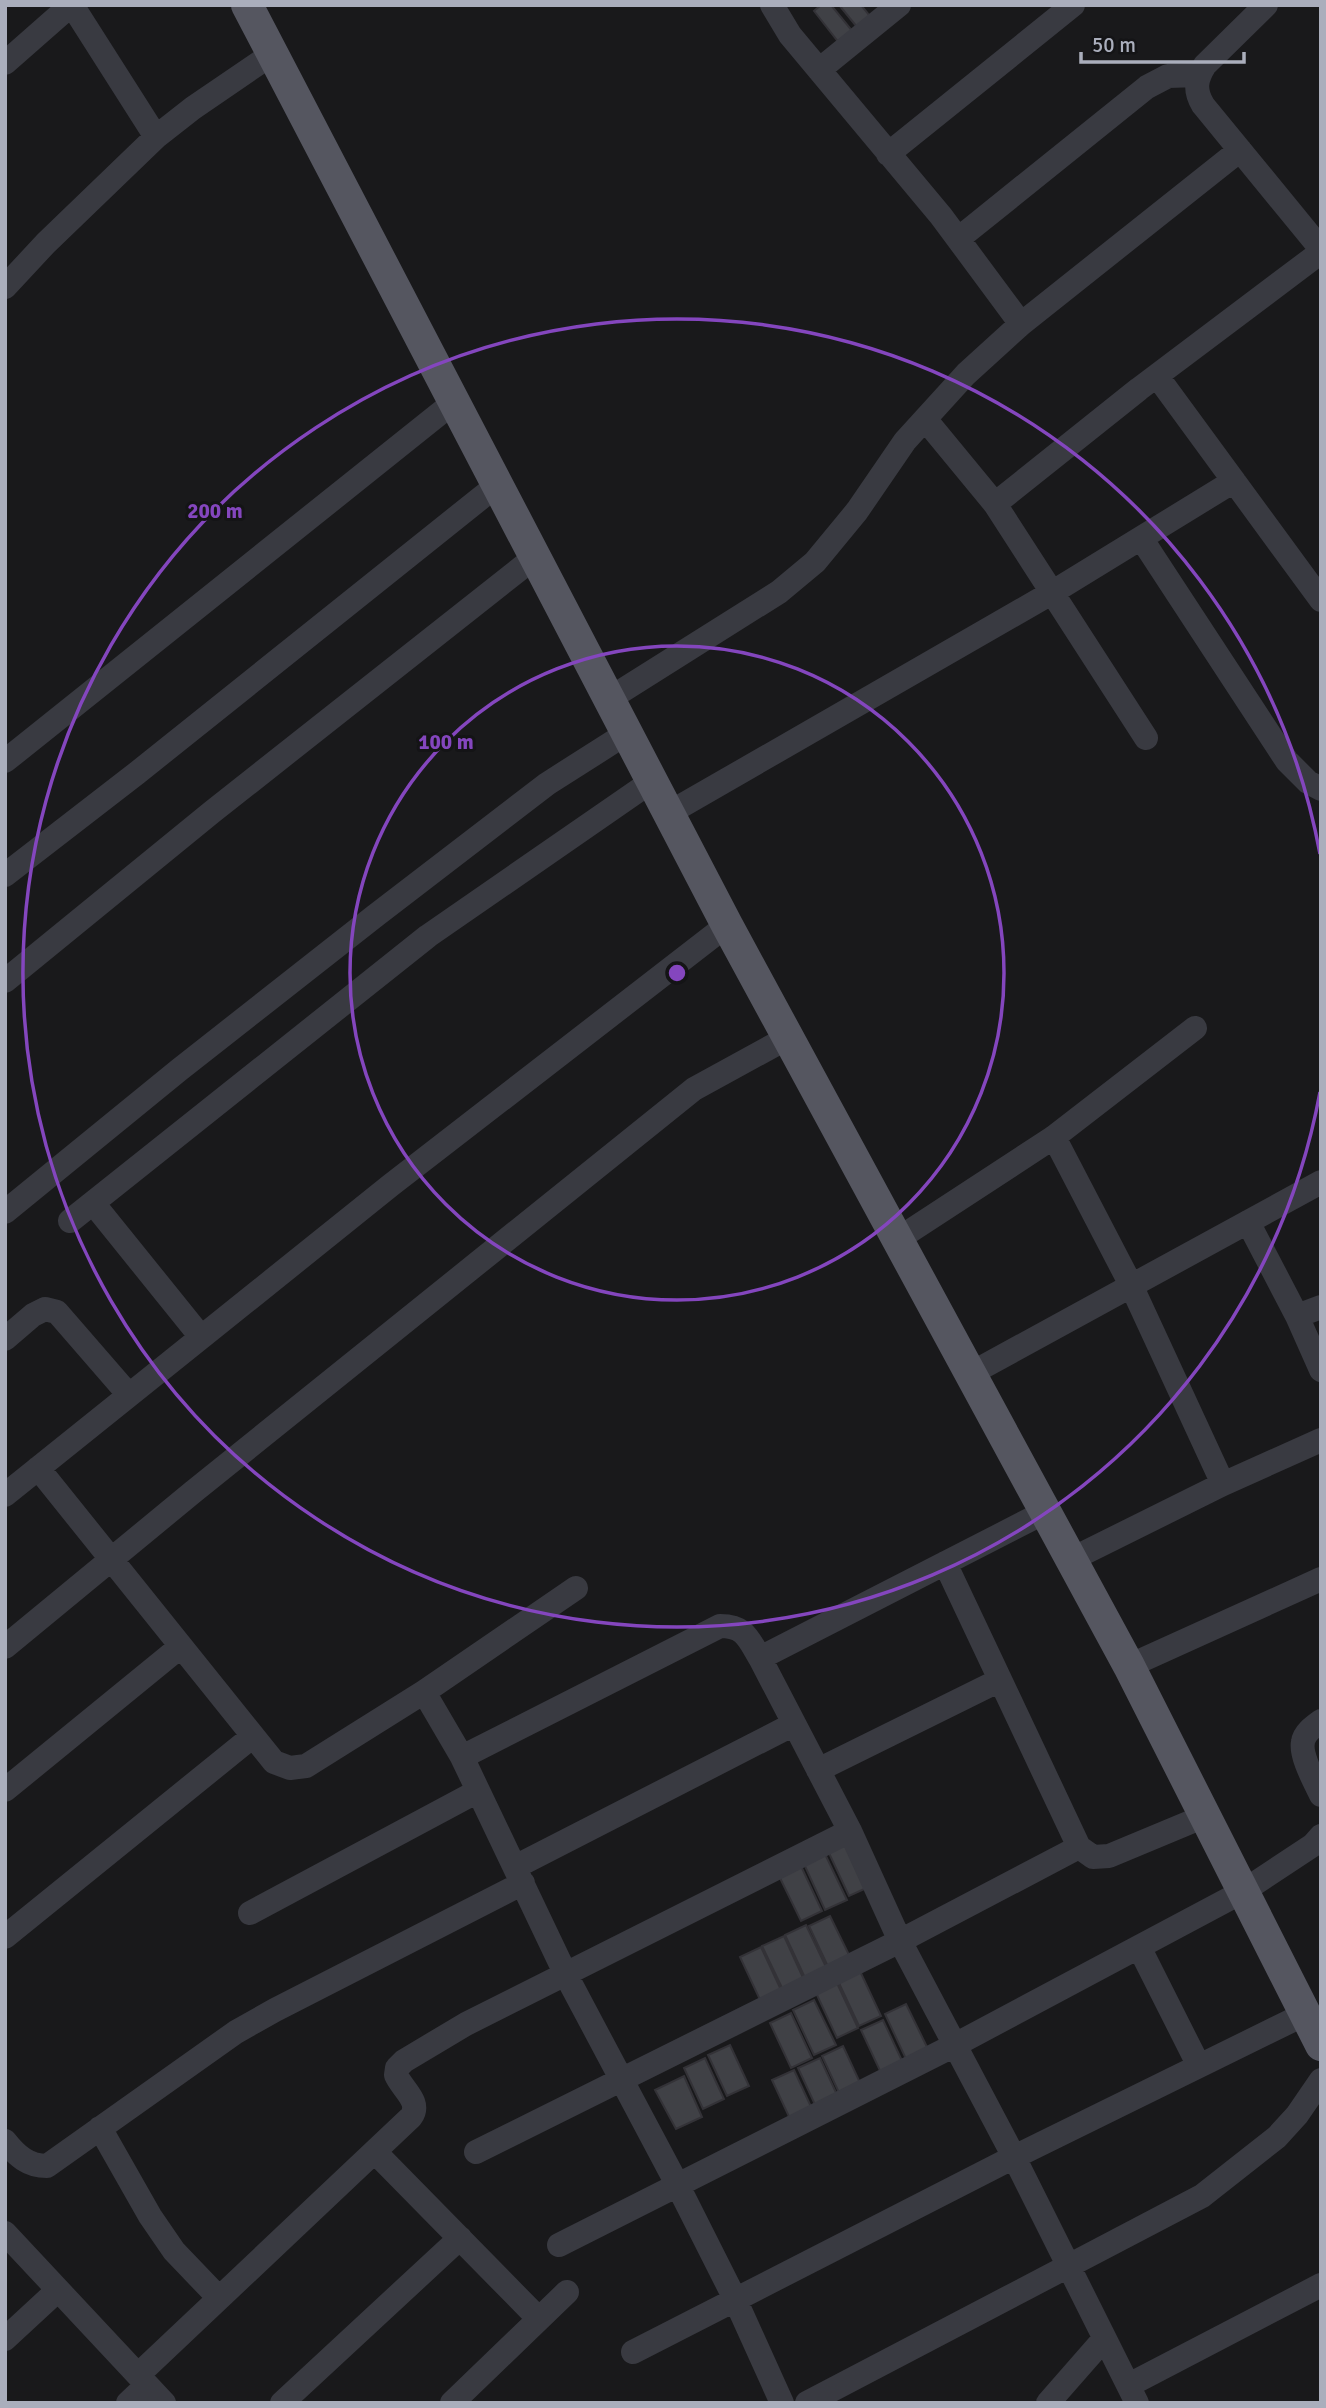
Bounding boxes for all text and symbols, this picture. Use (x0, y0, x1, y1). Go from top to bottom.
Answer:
scale bar (1081, 21, 1244, 65)
text: 50 m (1092, 32, 1136, 58)
text: 200 m (187, 498, 243, 524)
text: 100 m (418, 729, 474, 755)
centre of rings (665, 961, 689, 985)

